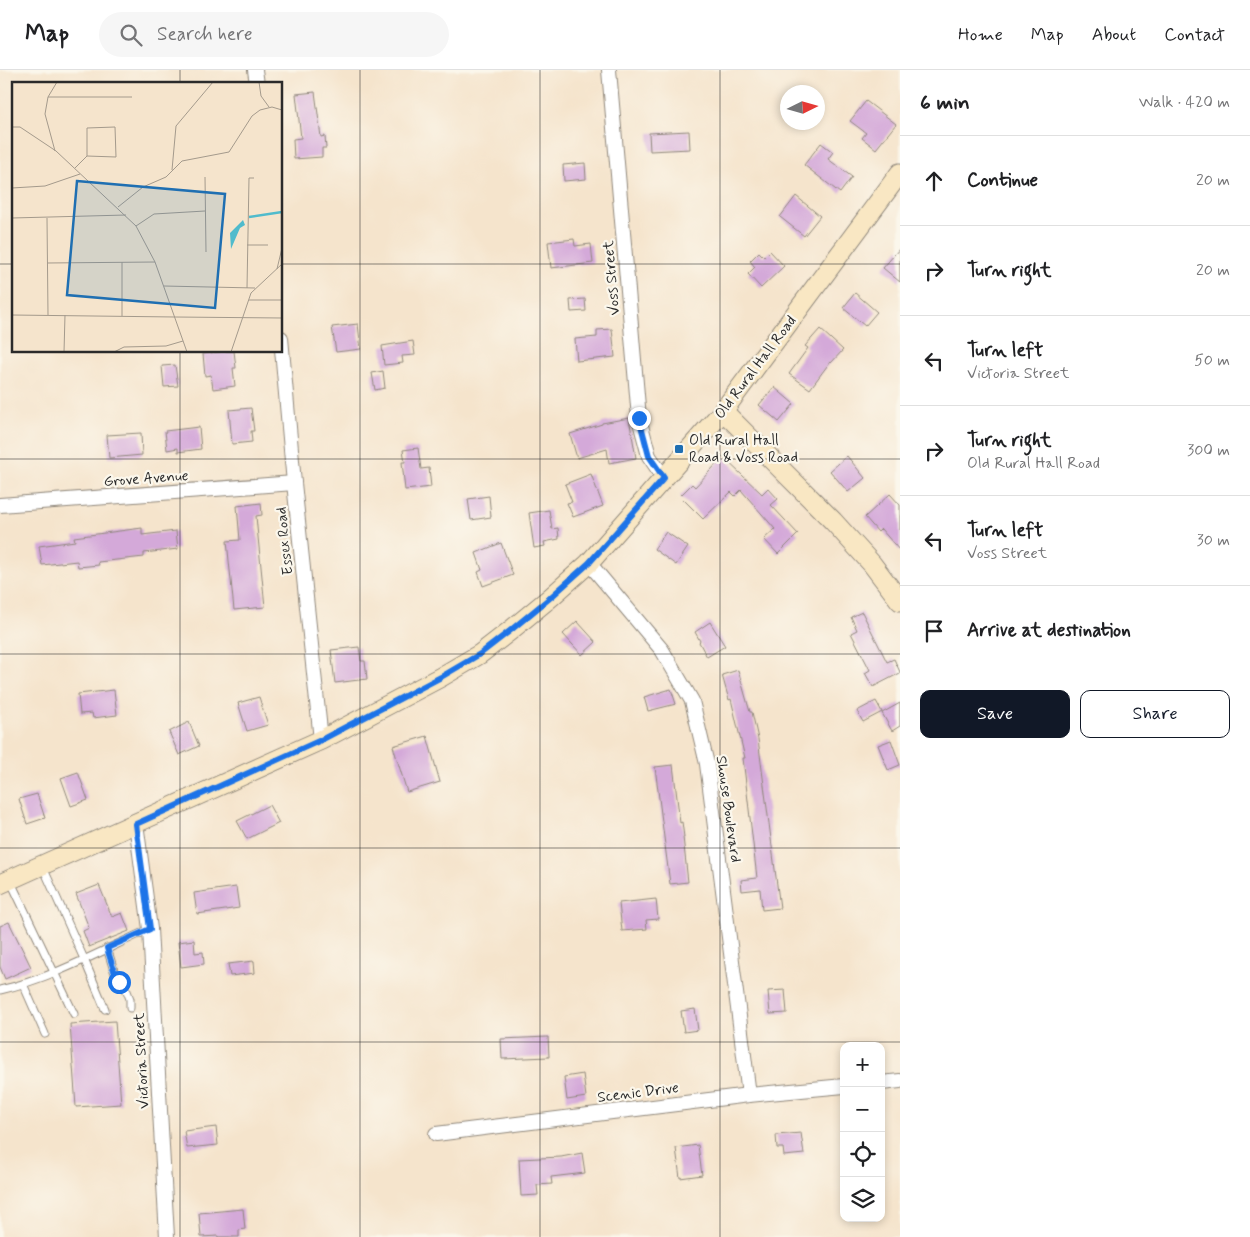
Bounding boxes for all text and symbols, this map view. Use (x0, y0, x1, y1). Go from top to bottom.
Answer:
search box (99, 12, 449, 57)
text: Map (25, 19, 69, 50)
icon: search (117, 21, 145, 49)
text: Search here (157, 22, 253, 47)
text: Home (958, 23, 1003, 47)
text: Map (1031, 23, 1064, 47)
text: About (1092, 23, 1136, 47)
text: Contact (1164, 23, 1225, 47)
inset map (12, 82, 282, 352)
north arrow (780, 85, 825, 130)
text: 6 min (920, 89, 970, 117)
text: Walk · 420 m (1139, 92, 1230, 113)
icon: ahead (920, 167, 948, 195)
text: Continue (967, 168, 1038, 193)
text: 20 m (1196, 170, 1230, 191)
street label: Voss Street (599, 239, 625, 316)
icon: right (920, 257, 948, 285)
text: Turn right (967, 258, 1051, 283)
text: 20 m (1196, 260, 1230, 281)
street label: Old Rural Hall Road (710, 312, 801, 423)
text: Turn left (967, 338, 1043, 363)
icon: left (920, 347, 948, 375)
text: 50 m (1194, 350, 1230, 371)
text: Victoria Street (967, 363, 1069, 384)
route end (628, 407, 651, 430)
text: Turn right (967, 428, 1051, 453)
place label: Old Rural Hall Road & Voss Road (689, 431, 798, 468)
icon: right (920, 437, 948, 465)
text: 300 m (1187, 440, 1230, 461)
marker: Old Rural Hall Road & Voss Road (673, 443, 685, 455)
text: Old Rural Hall Road (967, 453, 1100, 474)
street label: Grove Avenue (103, 466, 189, 492)
street label: Essex Road (271, 506, 299, 576)
text: Turn left (967, 518, 1043, 543)
icon: left (920, 527, 948, 555)
text: 30 m (1197, 530, 1230, 551)
text: Voss Street (967, 543, 1047, 564)
icon: arrive (920, 617, 948, 645)
text: Arrive at destination (967, 618, 1131, 643)
button: Save (920, 690, 1070, 738)
button: Share (1080, 690, 1230, 738)
street label: Shouse Boulevard (711, 755, 745, 864)
route start (108, 971, 131, 994)
street label: Victoria Street (129, 1012, 154, 1109)
map controls (840, 1042, 885, 1222)
button: + (840, 1042, 885, 1087)
street label: Scenic Drive (596, 1078, 680, 1108)
button: − (840, 1087, 885, 1132)
button: locate (840, 1132, 885, 1177)
button: layers (840, 1177, 885, 1222)

